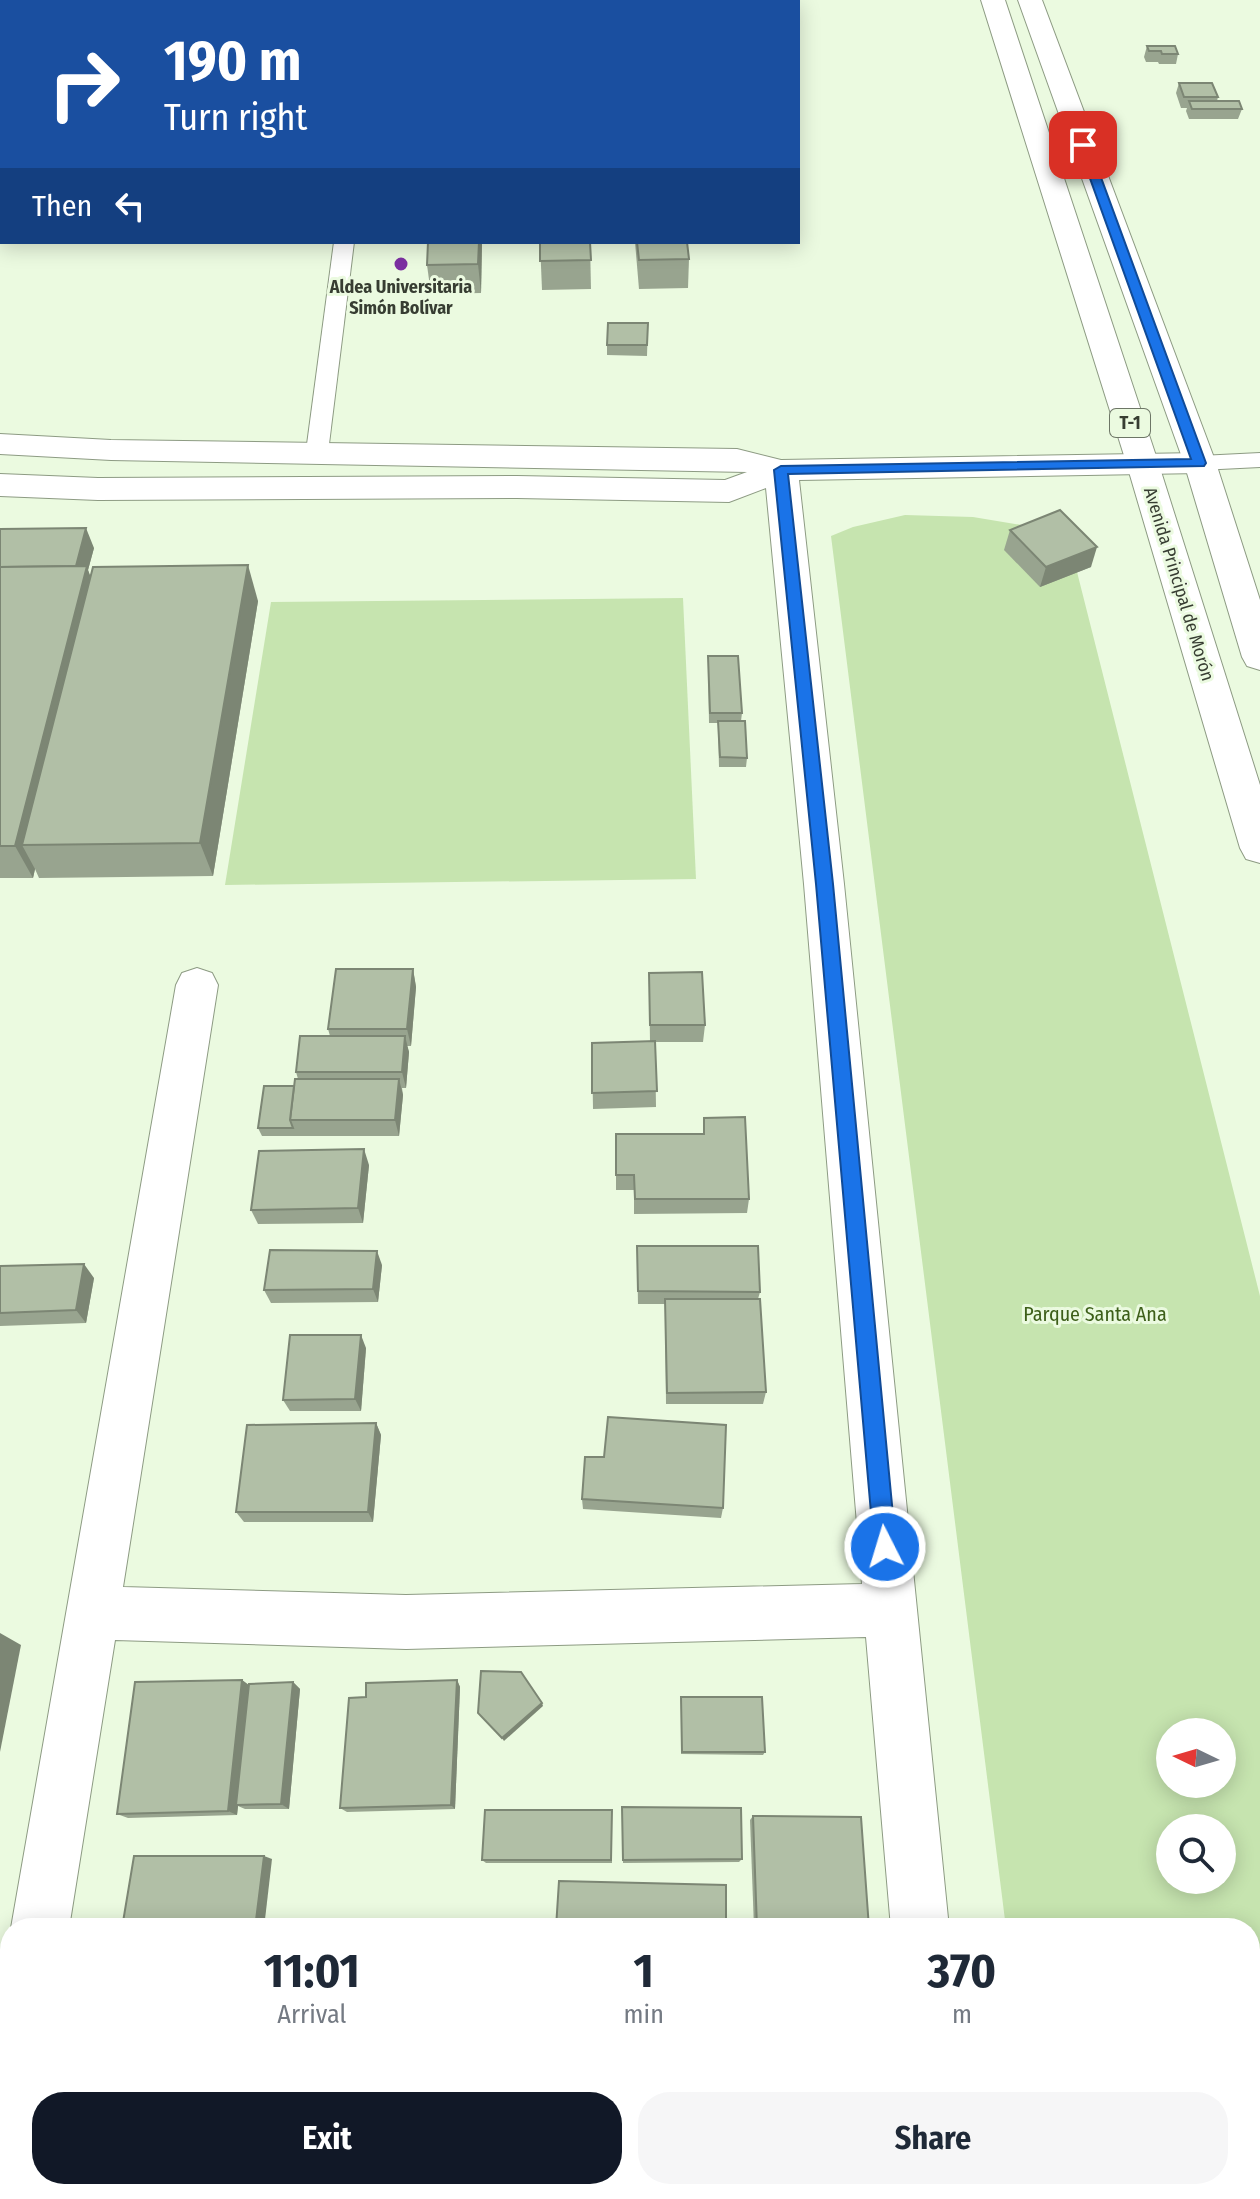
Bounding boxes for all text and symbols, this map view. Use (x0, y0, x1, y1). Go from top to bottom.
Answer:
text: 190 m (164, 28, 302, 95)
icon: right (32, 32, 136, 136)
text: Turn right (164, 96, 307, 140)
pin (1049, 111, 1117, 179)
icon: arrive (1061, 123, 1105, 167)
icon: left (108, 184, 152, 228)
text: Then (32, 188, 92, 224)
marker: Aldea Universitaria Simón Bolívar (392, 255, 410, 273)
place label: Aldea Universitaria Simón Bolívar (329, 276, 472, 319)
road number: T-1 (1110, 409, 1150, 437)
street label: Avenida Principal de Morón (1139, 484, 1219, 684)
park label: Parque Santa Ana (1023, 1302, 1167, 1326)
position arrow (843, 1505, 927, 1589)
north arrow (1156, 1718, 1236, 1798)
map controls (1156, 1718, 1236, 1894)
button: search (1156, 1814, 1236, 1894)
text: 11:01 (264, 1942, 360, 2000)
text: 1 (634, 1942, 654, 2000)
text: 370 (928, 1942, 996, 2000)
text: Arrival (277, 1999, 346, 2030)
text: min (624, 1999, 664, 2030)
text: m (952, 1999, 972, 2030)
button: Exit (32, 2092, 622, 2184)
button: Share (638, 2092, 1228, 2184)

